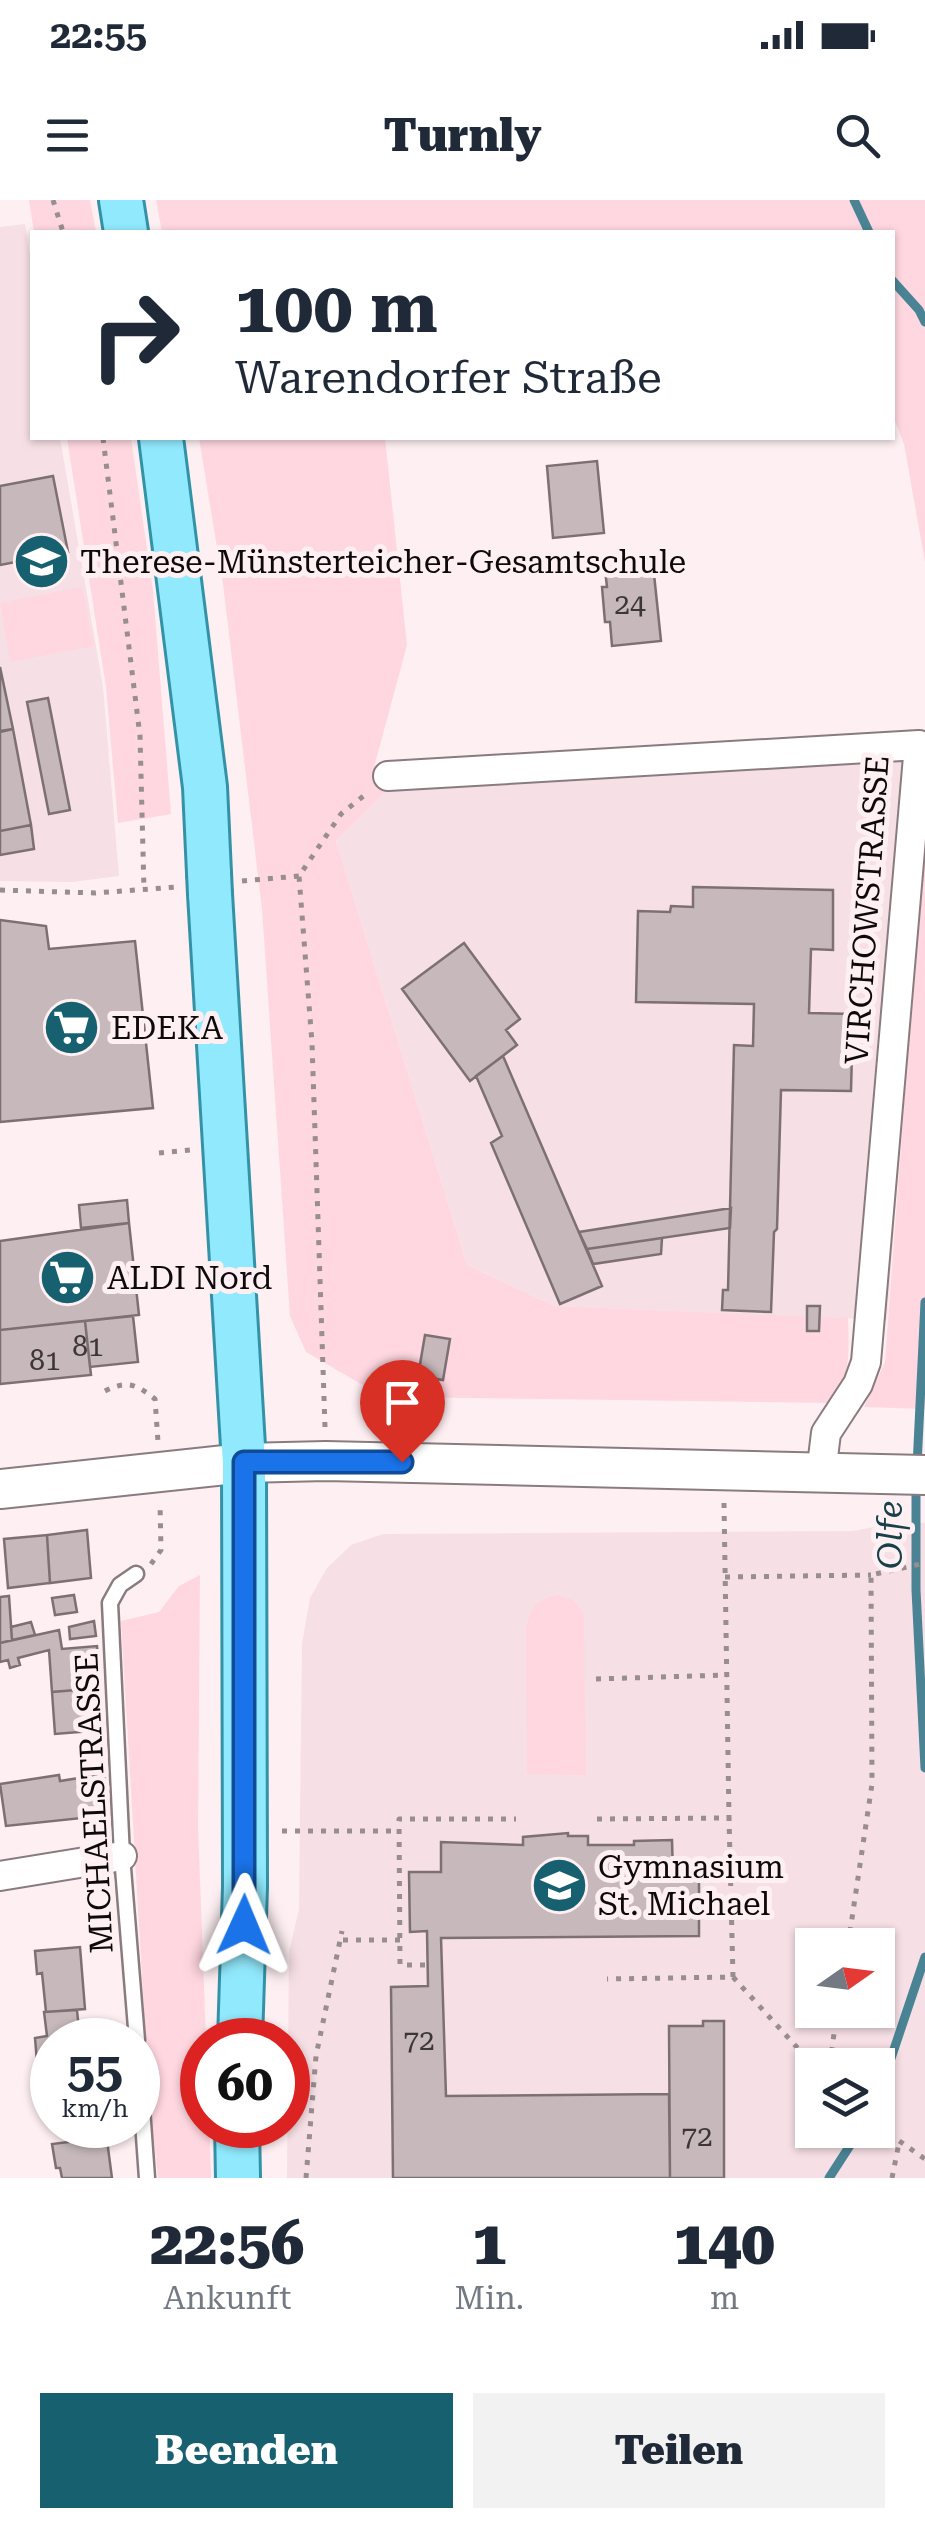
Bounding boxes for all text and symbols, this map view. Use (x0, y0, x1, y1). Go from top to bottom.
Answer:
text: 22:55 (50, 13, 147, 57)
icon: menu (40, 108, 95, 163)
icon: search (830, 108, 885, 163)
text: Turnly (384, 109, 542, 162)
text: 100 m (235, 267, 438, 349)
icon: right (70, 270, 200, 400)
text: Warendorfer Straße (235, 351, 662, 404)
school or university icon: Therese-Münsterteicher-Gesamtschule (11, 532, 71, 592)
place label: Therese-Münsterteicher-Gesamtschule (80, 543, 686, 581)
house number: 24 (614, 588, 646, 621)
street label: VIRCHOWSTRASSE (837, 754, 897, 1066)
supermarket icon: EDEKA (42, 998, 102, 1058)
place label: EDEKA (111, 1009, 224, 1047)
supermarket icon: ALDI Nord (38, 1248, 98, 1308)
place label: ALDI Nord (107, 1259, 272, 1297)
house number: 81 (72, 1330, 104, 1363)
house number: 81 (29, 1344, 61, 1377)
pin (360, 1360, 445, 1463)
icon: arrive (375, 1375, 430, 1430)
water label: Olfe (870, 1501, 911, 1569)
street label: MICHAELSTRASSE (67, 1652, 121, 1954)
place label: Gymnasium St. Michael (598, 1848, 784, 1923)
school or university icon: Gymnasium St. Michael (529, 1855, 589, 1915)
position arrow (192, 1873, 296, 1977)
north arrow (795, 1928, 895, 2028)
map controls (795, 1928, 895, 2148)
speed limit sign: 60 (180, 2018, 310, 2148)
house number: 72 (403, 2024, 435, 2057)
text: 55 (67, 2042, 123, 2100)
button: layers (795, 2048, 895, 2148)
text: km/h (62, 2094, 128, 2123)
house number: 72 (681, 2120, 713, 2153)
text: 22:56 (150, 2208, 304, 2279)
text: 1 (472, 2208, 506, 2279)
text: 140 (674, 2208, 775, 2279)
text: Ankunft (163, 2279, 291, 2317)
text: Min. (454, 2279, 524, 2317)
text: m (710, 2279, 739, 2317)
button: Beenden (40, 2393, 453, 2508)
button: Teilen (473, 2393, 885, 2508)

